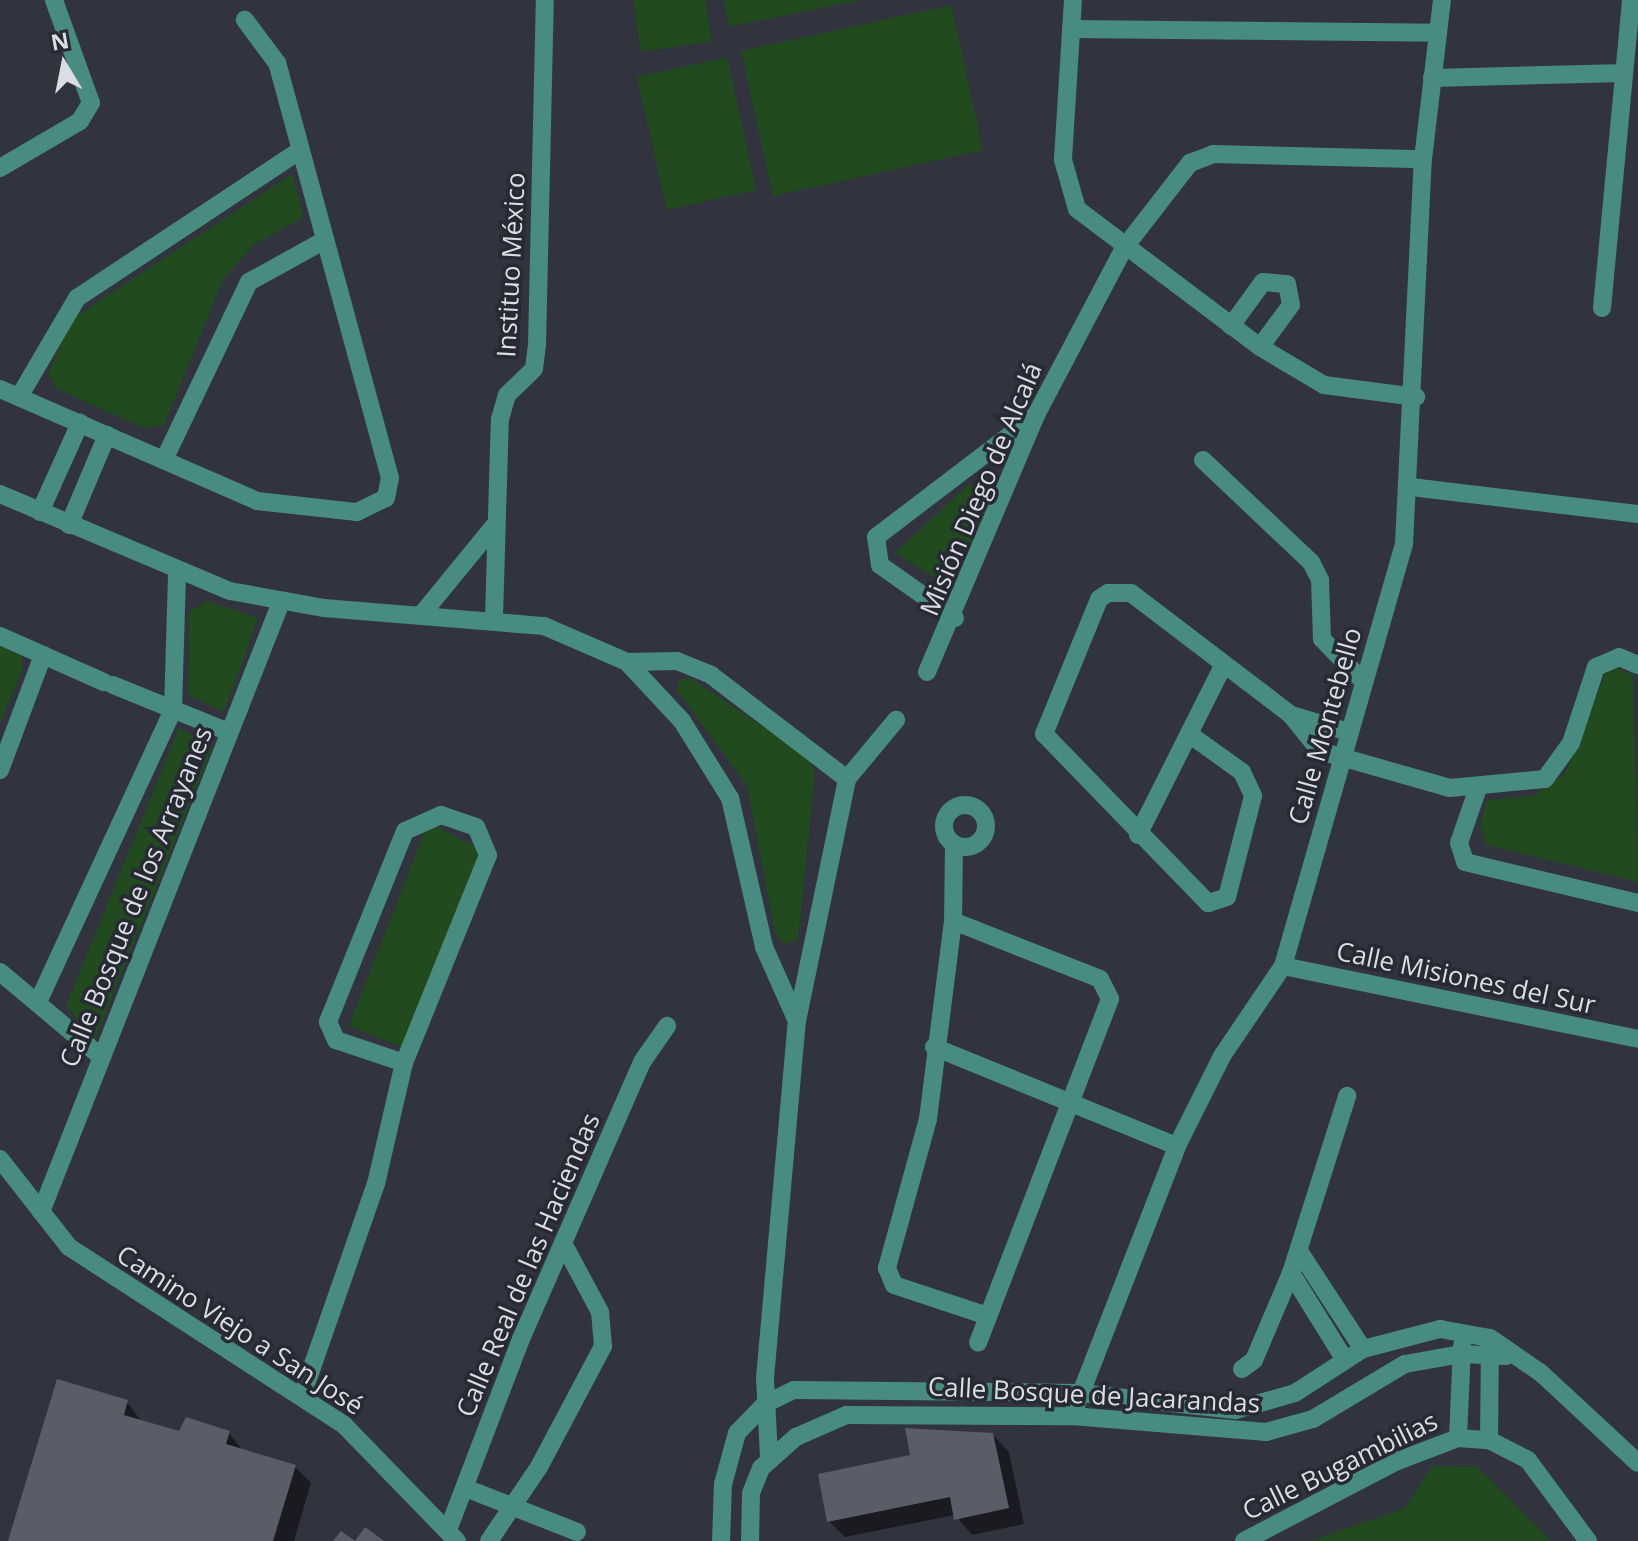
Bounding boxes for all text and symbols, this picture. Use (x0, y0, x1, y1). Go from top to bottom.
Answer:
north arrow (24, 24, 104, 104)
text: N (48, 24, 71, 57)
street label: Instituo México (491, 172, 531, 358)
street label: Misión Diego de Alcalá (914, 358, 1048, 620)
street label: Calle Montebello (1282, 624, 1368, 828)
street label: Calle Bosque de los Arrayanes (53, 722, 219, 1072)
street label: Calle Misiones del Sur (1334, 935, 1598, 1021)
street label: Calle Real de las Haciendas (450, 1108, 606, 1422)
street label: Camino Viejo a San José (111, 1239, 369, 1421)
street label: Calle Bosque de Jacarandas (927, 1371, 1261, 1419)
street label: Calle Bugambilias (1237, 1405, 1443, 1527)

